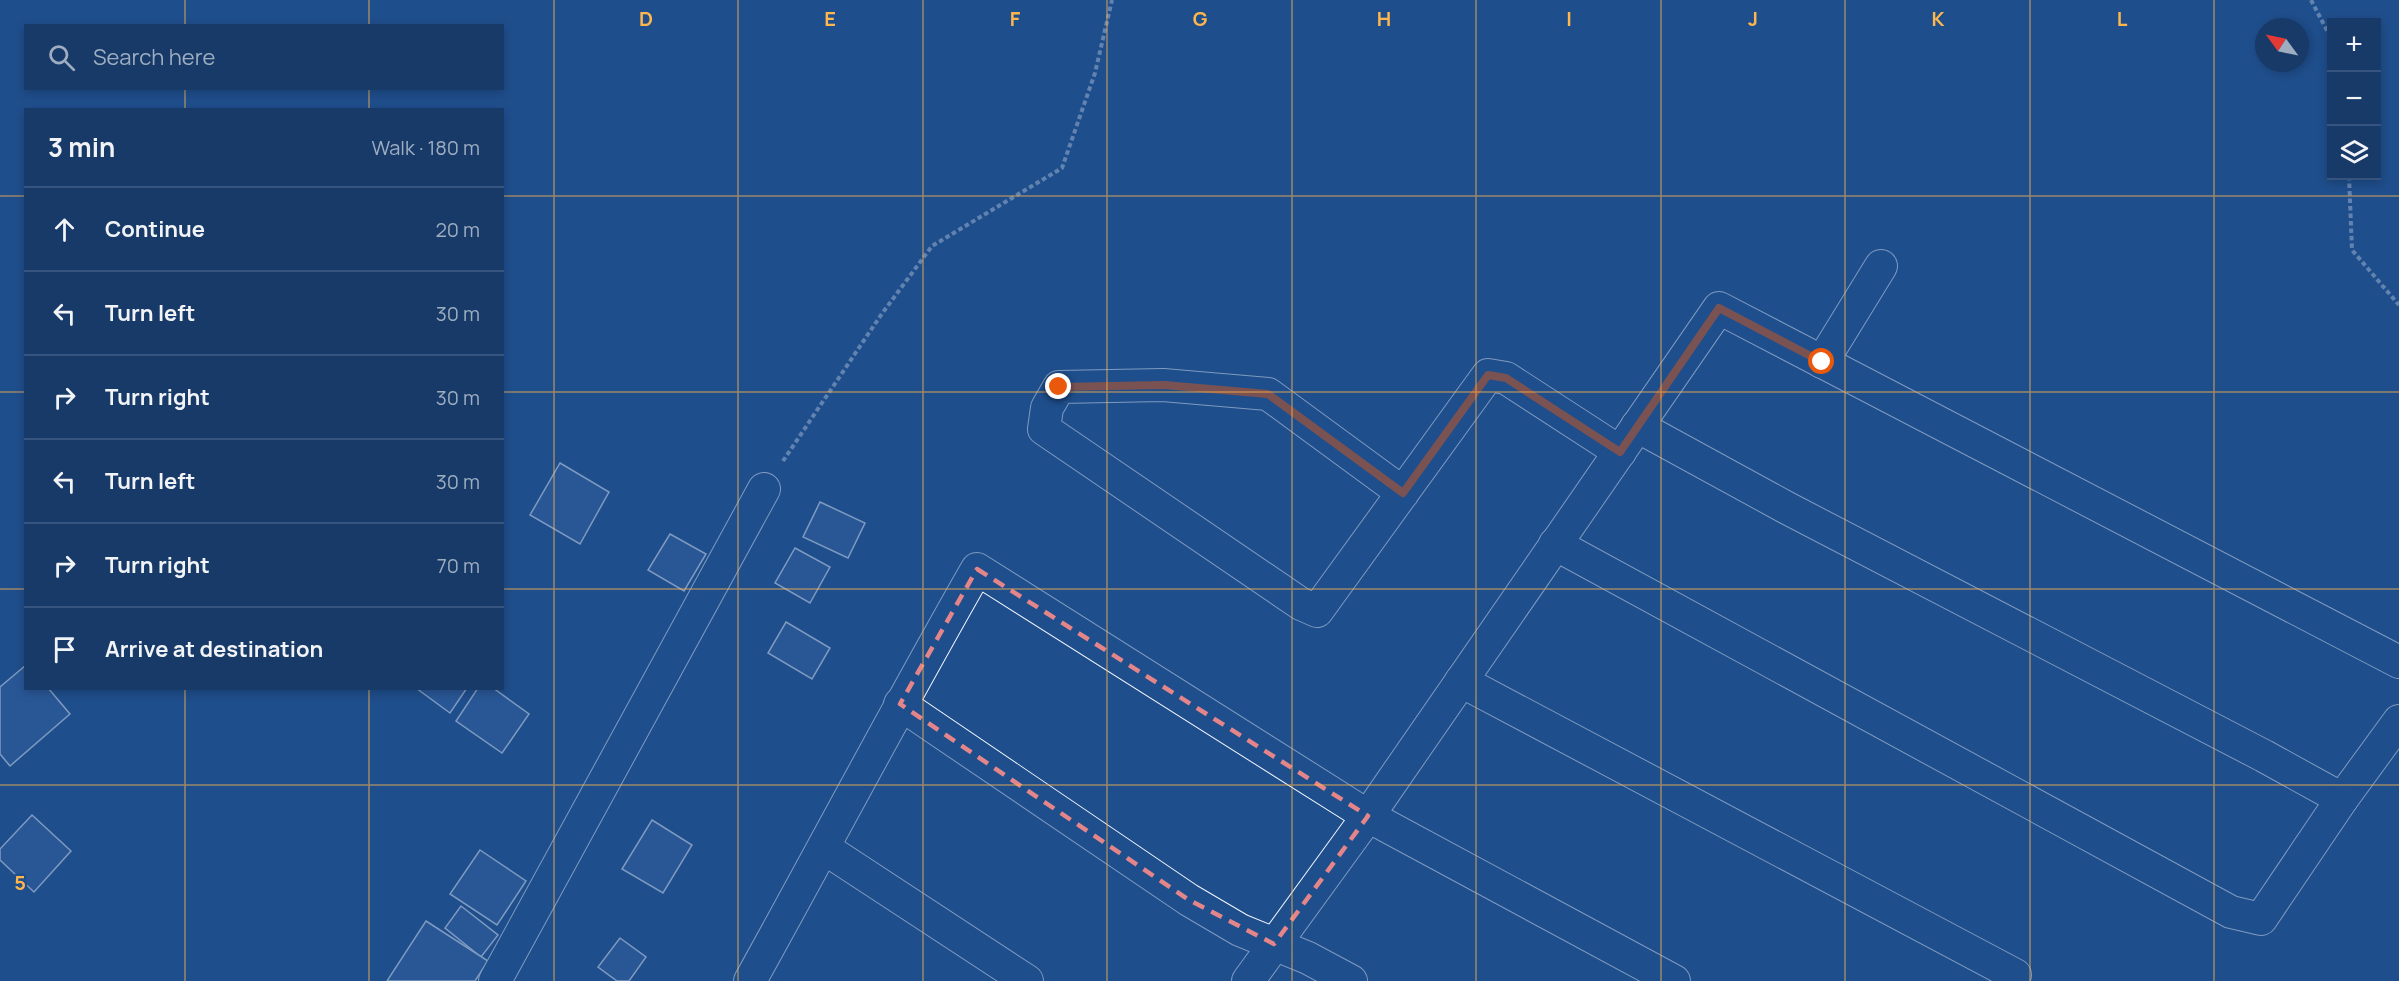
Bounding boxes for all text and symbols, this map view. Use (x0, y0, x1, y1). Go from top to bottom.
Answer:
text: D (639, 5, 653, 32)
text: E (824, 5, 836, 32)
text: F (1010, 5, 1021, 32)
text: G (1193, 5, 1208, 32)
text: H (1377, 5, 1391, 32)
text: I (1566, 5, 1572, 32)
text: J (1748, 5, 1758, 32)
text: K (1932, 5, 1945, 32)
text: L (2117, 5, 2128, 32)
north arrow (2255, 18, 2309, 72)
map controls (2327, 18, 2381, 180)
button: + (2327, 18, 2381, 72)
search box (24, 24, 504, 90)
icon: search (45, 41, 78, 74)
text: Search here (93, 42, 215, 72)
button: − (2327, 72, 2381, 126)
button: layers (2327, 126, 2381, 180)
text: 3 min (48, 129, 115, 165)
text: Walk · 180 m (371, 134, 480, 161)
icon: ahead (48, 213, 81, 246)
text: Continue (105, 214, 205, 244)
text: 20 m (435, 216, 480, 243)
icon: left (48, 297, 81, 330)
text: Turn left (105, 298, 195, 328)
text: 30 m (436, 300, 480, 327)
route start (1808, 348, 1834, 374)
route end (1045, 373, 1071, 399)
icon: right (48, 381, 81, 414)
text: Turn right (105, 382, 210, 412)
text: 30 m (436, 384, 480, 411)
icon: left (48, 465, 81, 498)
text: Turn left (105, 466, 195, 496)
text: 30 m (436, 468, 480, 495)
icon: right (48, 549, 81, 582)
text: Turn right (105, 550, 210, 580)
text: 70 m (437, 552, 480, 579)
icon: arrive (48, 633, 81, 666)
text: Arrive at destination (105, 634, 323, 664)
text: 5 (14, 869, 26, 896)

